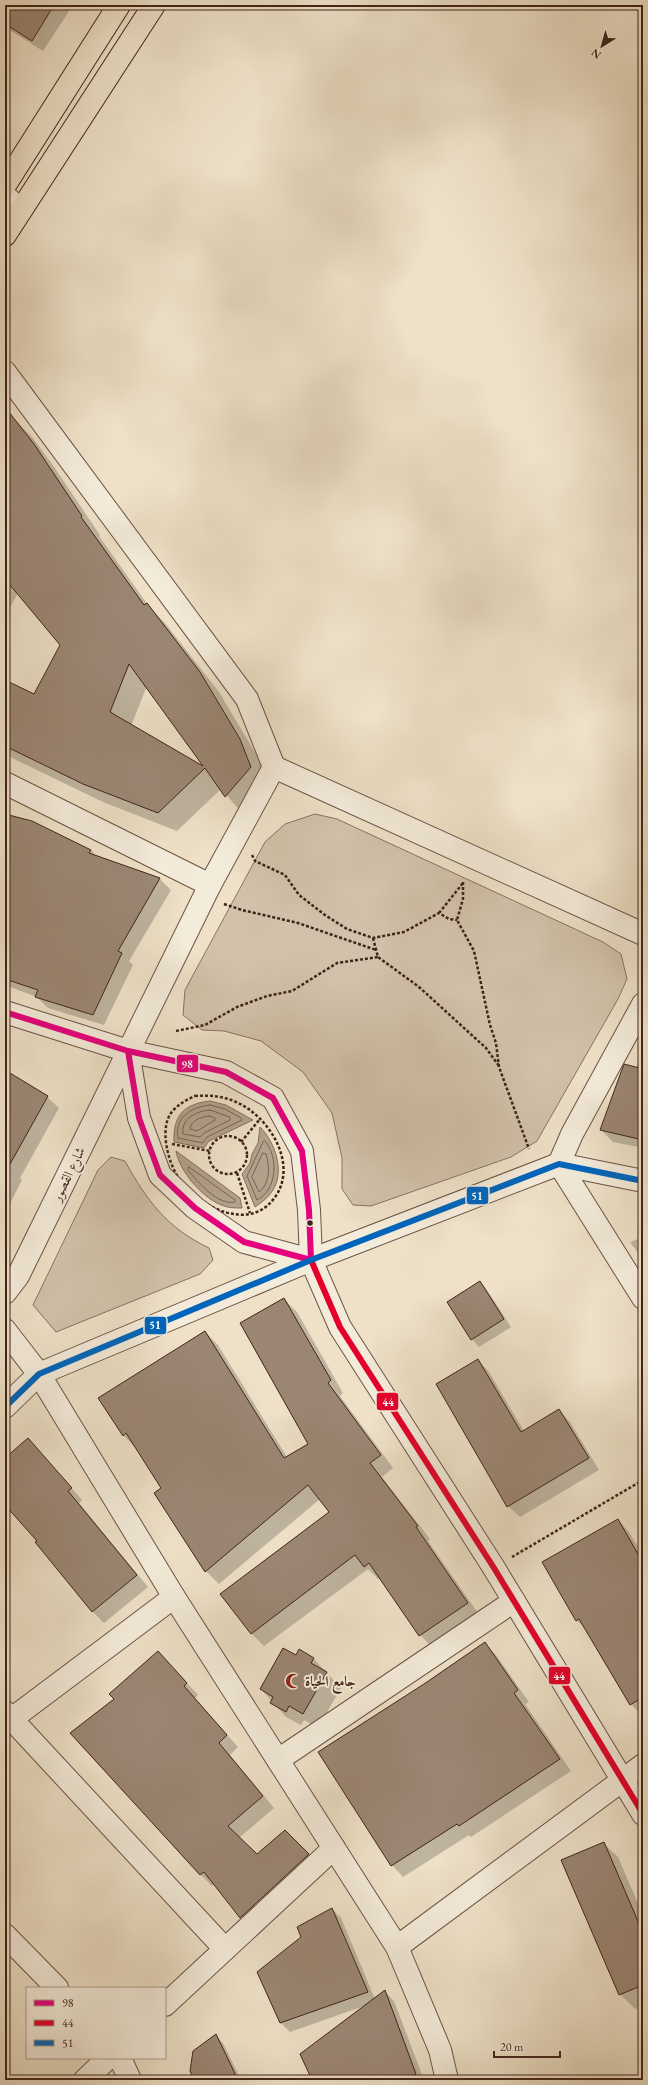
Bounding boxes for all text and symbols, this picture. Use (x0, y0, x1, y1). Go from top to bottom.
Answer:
north arrow (582, 26, 622, 66)
text: N (588, 46, 604, 62)
line badge: 98 (176, 1054, 199, 1073)
text: 98 (181, 1057, 193, 1071)
street label: شارع القصور (46, 1144, 92, 1207)
line badge: 51 (466, 1186, 489, 1205)
text: 51 (471, 1189, 483, 1203)
unlabelled marker (305, 1218, 315, 1228)
line badge: 51 (144, 1316, 167, 1335)
text: 51 (149, 1318, 161, 1332)
line badge: 44 (376, 1392, 399, 1411)
text: 44 (382, 1395, 394, 1409)
line badge: 44 (548, 1666, 571, 1685)
text: 44 (553, 1669, 565, 1683)
mosque icon: جامع الحياة (284, 1672, 302, 1690)
place label: جامع الحياة (305, 1672, 357, 1694)
legend (26, 1987, 166, 2059)
text: 98 (62, 1995, 74, 2011)
text: 44 (62, 2015, 74, 2031)
scale bar (494, 2033, 560, 2059)
text: 51 (62, 2035, 74, 2051)
text: 20 m (500, 2039, 524, 2055)

